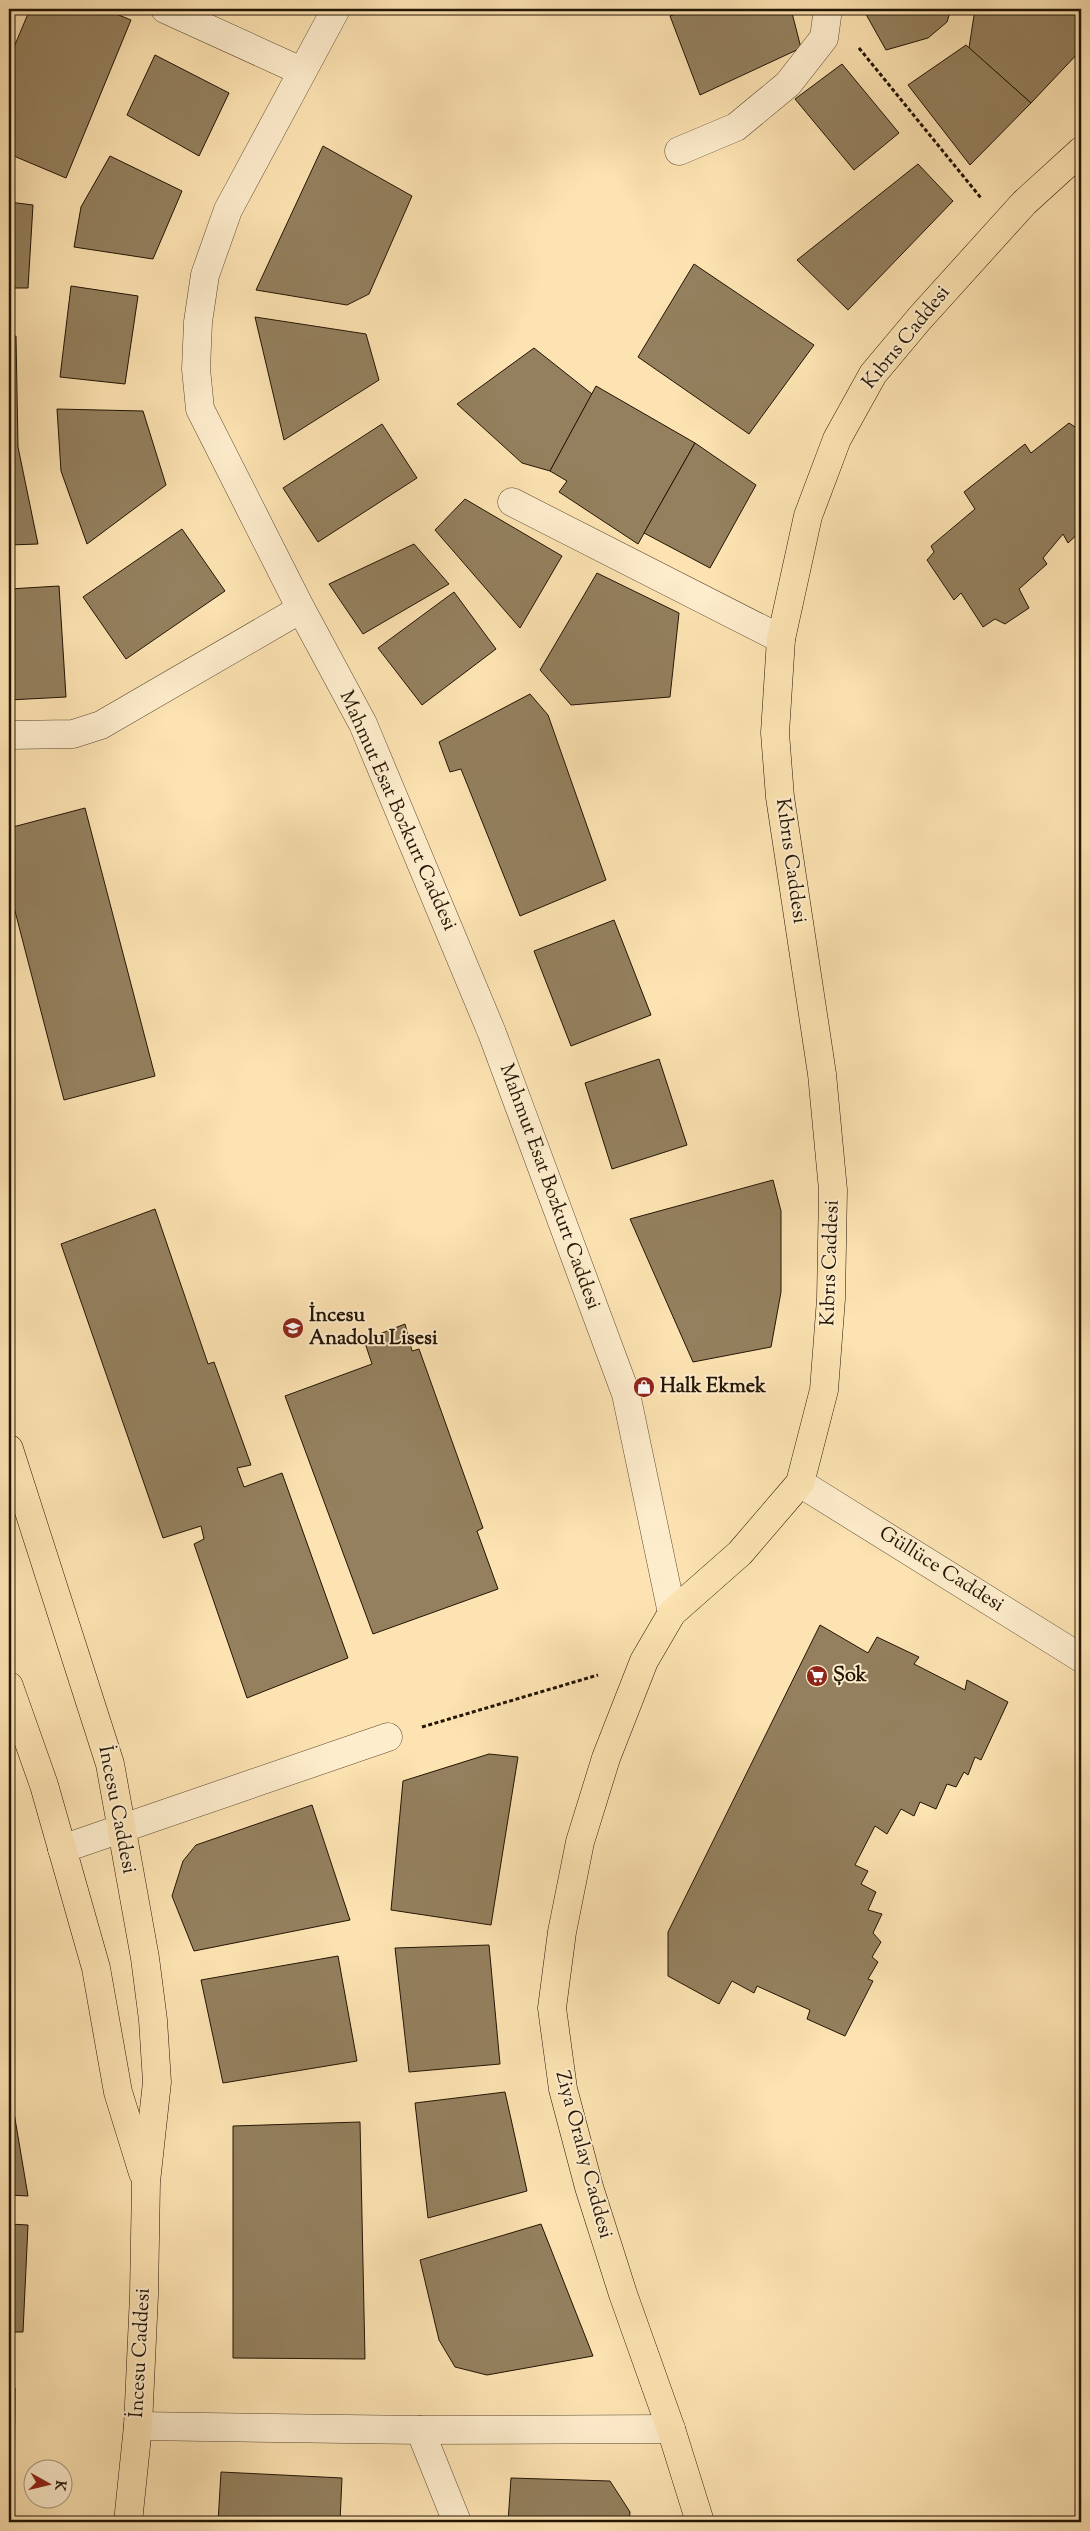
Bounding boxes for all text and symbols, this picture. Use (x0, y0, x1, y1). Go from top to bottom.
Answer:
street label: Kıbrıs Caddesi (856, 280, 958, 396)
street label: Mahmut Esat Bozkurt Caddesi (331, 686, 463, 936)
street label: Kıbrıs Caddesi (767, 797, 813, 926)
street label: Mahmut Esat Bozkurt Caddesi (491, 1060, 607, 1314)
street label: Kıbrıs Caddesi (814, 1199, 848, 1326)
place label: İncesu Anadolu Lisesi (309, 1301, 438, 1354)
school or university icon: İncesu Anadolu Lisesi (281, 1316, 305, 1340)
place label: Halk Ekmek (660, 1373, 766, 1402)
shop icon: Halk Ekmek (632, 1375, 656, 1399)
street label: Güllüce Caddesi (873, 1520, 1010, 1620)
place label: Şok (833, 1662, 867, 1691)
supermarket icon: Şok (805, 1664, 829, 1688)
street label: İncesu Caddesi (89, 1743, 143, 1877)
street label: Ziya Oralay Caddesi (547, 2068, 619, 2242)
street label: İncesu Caddesi (123, 2287, 159, 2419)
north arrow (22, 2458, 72, 2508)
text: K (48, 2479, 70, 2493)

